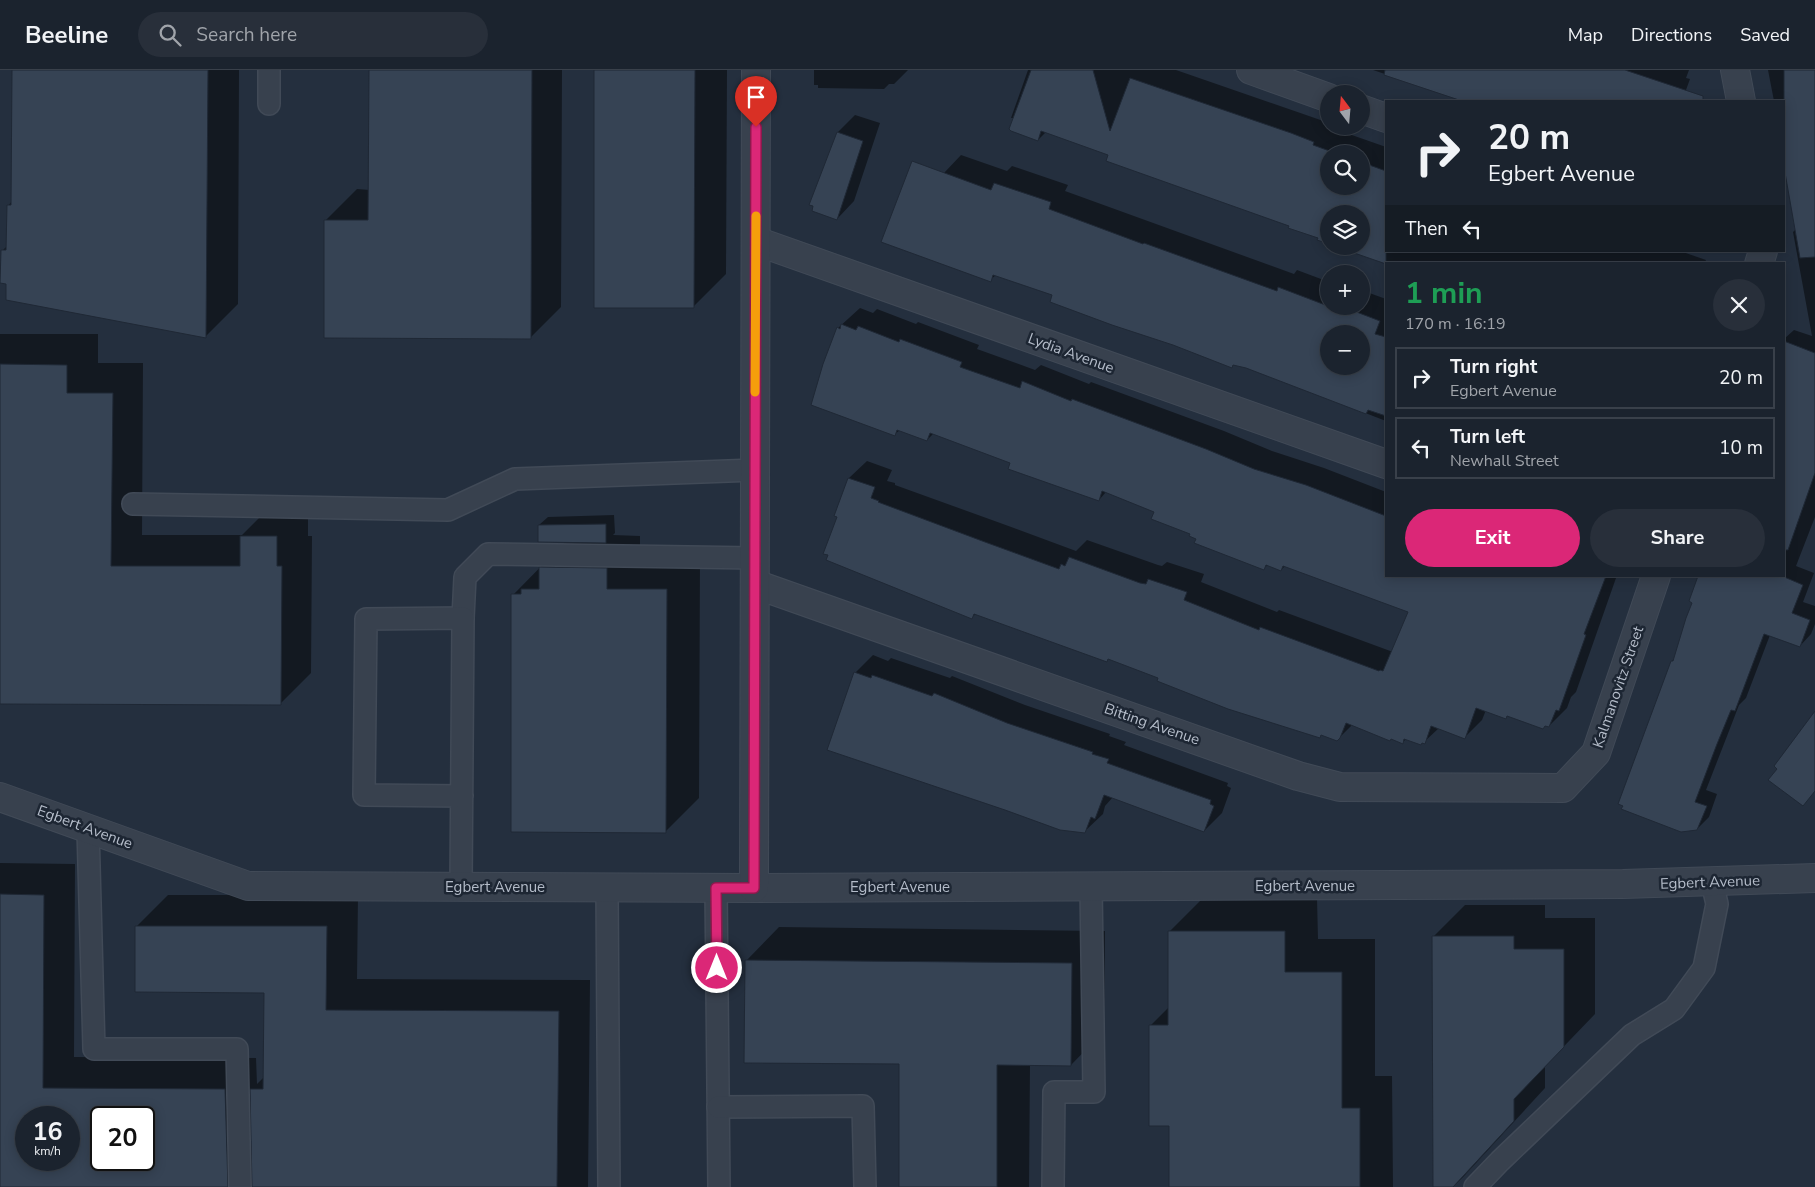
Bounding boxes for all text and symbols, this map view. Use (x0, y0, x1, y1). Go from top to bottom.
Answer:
search box (138, 12, 488, 57)
text: Beeline (25, 19, 108, 51)
icon: search (156, 21, 184, 49)
text: Search here (196, 22, 297, 48)
text: Map (1568, 23, 1603, 47)
text: Directions (1631, 23, 1712, 47)
text: Saved (1740, 23, 1790, 47)
pin (735, 76, 777, 127)
icon: arrive (742, 83, 770, 111)
north arrow (1320, 85, 1370, 135)
map controls (1320, 85, 1370, 375)
text: 20 m (1488, 114, 1570, 161)
icon: right (1405, 120, 1470, 185)
button: search (1320, 145, 1370, 195)
text: Egbert Avenue (1488, 159, 1635, 189)
button: layers (1320, 205, 1370, 255)
icon: left (1458, 215, 1486, 243)
text: Then (1405, 216, 1448, 242)
button: + (1320, 265, 1370, 315)
text: 1 min (1405, 273, 1483, 314)
button: close (1713, 279, 1765, 331)
text: 170 m · 16:19 (1405, 313, 1506, 335)
button: − (1320, 325, 1370, 375)
street label: Lydia Avenue (1025, 328, 1117, 378)
text: Turn right (1450, 354, 1537, 380)
icon: right (1407, 364, 1435, 392)
text: 20 m (1719, 365, 1763, 391)
text: Egbert Avenue (1450, 380, 1557, 402)
text: Turn left (1450, 424, 1525, 450)
icon: left (1407, 434, 1435, 462)
text: 10 m (1719, 435, 1763, 461)
text: Newhall Street (1450, 450, 1559, 472)
button: Exit (1405, 509, 1580, 567)
button: Share (1590, 509, 1765, 567)
street label: Kalmanovitz Street (1588, 623, 1648, 751)
street label: Bitting Avenue (1102, 698, 1202, 750)
street label: Egbert Avenue (35, 800, 135, 854)
street label: Egbert Avenue (1660, 870, 1760, 894)
street label: Egbert Avenue (1255, 876, 1355, 896)
street label: Egbert Avenue (445, 877, 545, 897)
street label: Egbert Avenue (850, 877, 950, 897)
position arrow (690, 941, 742, 993)
speed limit sign: 20 (90, 1106, 155, 1171)
text: 16 (32, 1115, 63, 1149)
text: km/h (34, 1143, 61, 1159)

